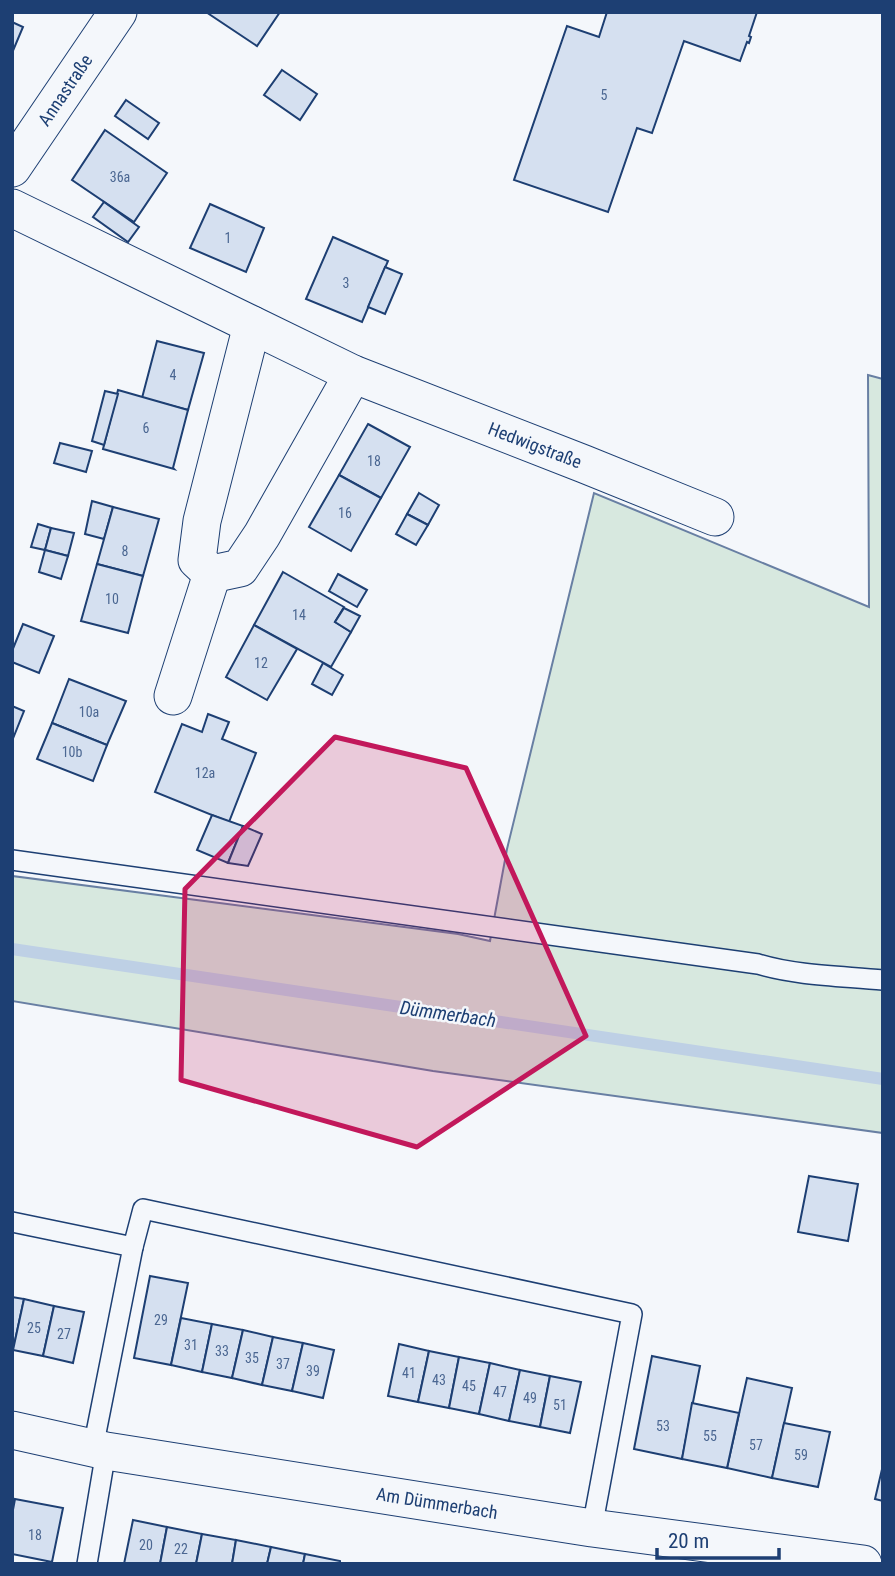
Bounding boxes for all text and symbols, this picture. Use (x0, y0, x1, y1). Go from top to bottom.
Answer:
street label: Annastraße (33, 50, 97, 130)
house number: 5 (601, 87, 608, 103)
house number: 36a (110, 169, 130, 185)
house number: 1 (225, 230, 231, 246)
house number: 3 (343, 275, 349, 291)
house number: 4 (170, 367, 177, 383)
street label: Hedwigstraße (485, 418, 585, 472)
house number: 6 (143, 420, 150, 436)
house number: 18 (367, 453, 381, 469)
house number: 16 (338, 505, 352, 521)
house number: 8 (122, 543, 129, 559)
house number: 10 (105, 591, 119, 607)
house number: 14 (292, 607, 306, 623)
house number: 12 (254, 655, 268, 671)
house number: 10a (79, 704, 99, 720)
house number: 10b (62, 744, 82, 760)
house number: 12a (195, 765, 215, 781)
water label: Dümmerbach (398, 996, 498, 1032)
house number: 29 (154, 1312, 168, 1328)
house number: 25 (27, 1320, 41, 1336)
house number: 27 (57, 1326, 71, 1342)
house number: 31 (184, 1337, 198, 1353)
house number: 33 (215, 1343, 229, 1359)
house number: 35 (245, 1350, 259, 1366)
house number: 37 (276, 1356, 290, 1372)
house number: 39 (306, 1363, 320, 1379)
house number: 41 (402, 1365, 416, 1381)
house number: 43 (432, 1372, 446, 1388)
house number: 45 (462, 1378, 476, 1394)
house number: 47 (493, 1384, 507, 1400)
house number: 49 (523, 1390, 537, 1406)
house number: 51 (553, 1397, 567, 1413)
house number: 53 (656, 1418, 670, 1434)
house number: 55 (703, 1428, 717, 1444)
house number: 57 (749, 1437, 763, 1453)
house number: 59 (794, 1447, 808, 1463)
street label: Am Dümmerbach (375, 1483, 499, 1523)
scale bar (657, 1516, 780, 1560)
house number: 18 (28, 1527, 42, 1543)
text: 20 m (668, 1529, 709, 1553)
house number: 20 (139, 1537, 153, 1553)
house number: 22 (174, 1541, 188, 1557)

